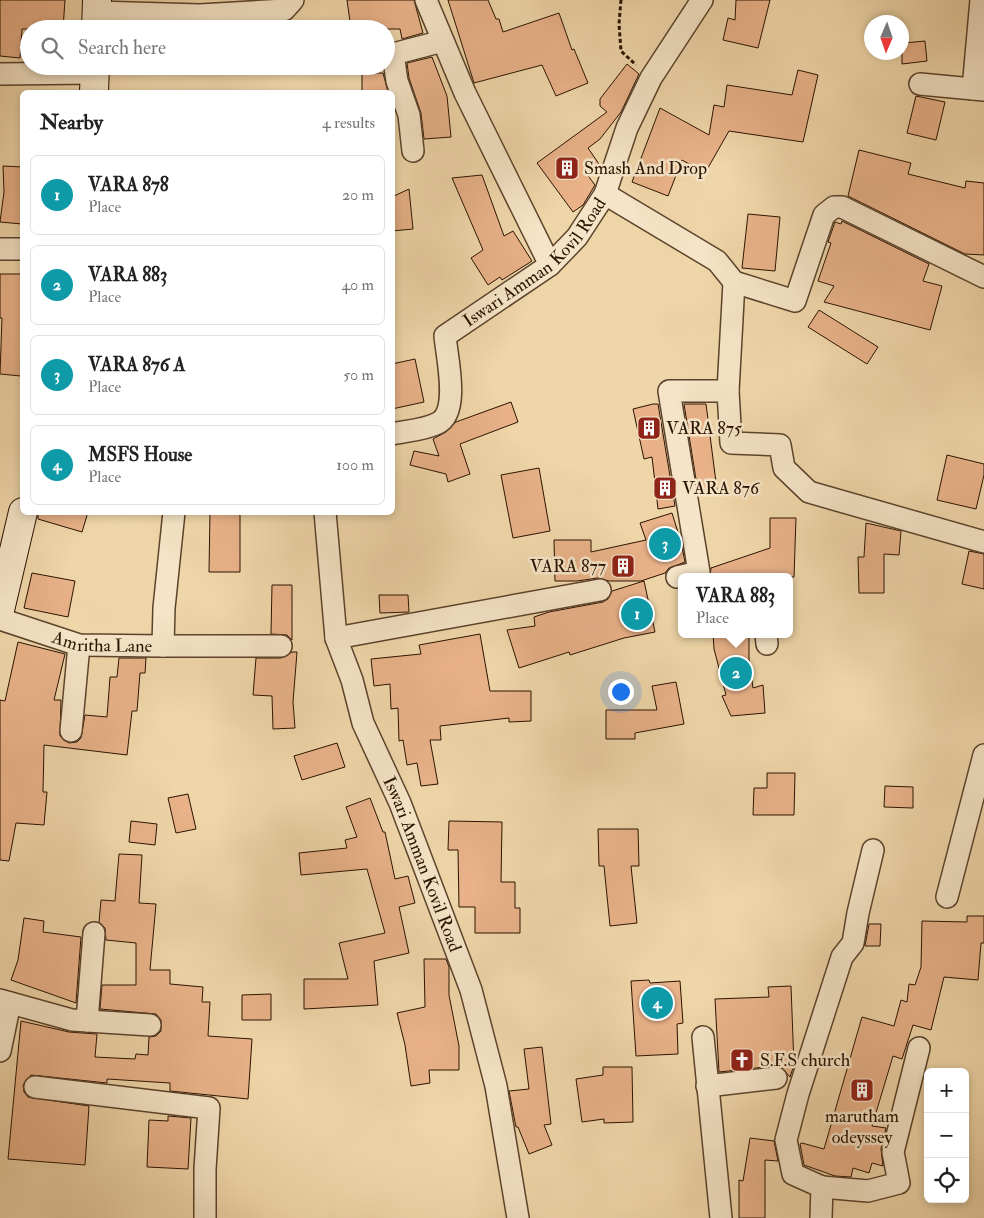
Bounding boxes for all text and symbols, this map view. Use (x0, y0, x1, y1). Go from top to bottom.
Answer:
north arrow (864, 15, 909, 60)
search box (20, 20, 395, 75)
icon: search (38, 34, 66, 62)
text: Search here (78, 36, 166, 60)
text: Nearby (40, 109, 103, 136)
text: 4 results (322, 113, 375, 133)
building icon: Smash And Drop (554, 155, 580, 181)
place label: Smash And Drop (584, 157, 707, 180)
text: VARA 878 (88, 173, 169, 197)
text: 1 (54, 185, 60, 205)
text: 20 m (342, 185, 374, 205)
street label: Iswari Amman Kovil Road (458, 193, 611, 332)
text: Place (88, 197, 121, 217)
text: VARA 883 (88, 263, 167, 287)
text: 2 (53, 275, 61, 295)
text: 40 m (341, 275, 374, 295)
text: Place (88, 287, 121, 307)
text: VARA 876 A (88, 353, 186, 377)
text: 3 (54, 365, 60, 385)
text: 50 m (343, 365, 374, 385)
text: Place (88, 377, 121, 397)
building icon: VARA 875 (636, 415, 662, 441)
place label: VARA 875 (666, 417, 742, 440)
text: MSFS House (88, 443, 192, 467)
text: 4 (53, 455, 61, 475)
text: 100 m (336, 455, 374, 475)
text: Place (88, 467, 121, 487)
building icon: VARA 876 (652, 475, 678, 501)
place label: VARA 876 (682, 477, 760, 500)
pin: 3 (649, 525, 681, 563)
building icon: VARA 877 (610, 553, 636, 579)
place label: VARA 877 (530, 555, 606, 578)
popup (678, 573, 793, 638)
text: VARA 883 (696, 584, 775, 608)
pin: 1 (621, 595, 653, 633)
text: Place (696, 608, 729, 628)
street label: Amritha Lane (48, 625, 153, 657)
pin: 2 (720, 654, 752, 692)
your location (608, 679, 634, 705)
street label: Iswari Amman Kovil Road (378, 773, 467, 955)
pin: 4 (641, 984, 673, 1022)
church icon: S.F.S church (729, 1047, 755, 1073)
place label: S.F.S church (760, 1049, 851, 1072)
map controls (924, 1068, 969, 1203)
button: + (924, 1068, 969, 1113)
building icon: marutham odeyssey (849, 1077, 875, 1103)
place label: marutham odeyssey (825, 1105, 899, 1149)
button: − (924, 1113, 969, 1158)
button: locate (924, 1158, 969, 1203)

